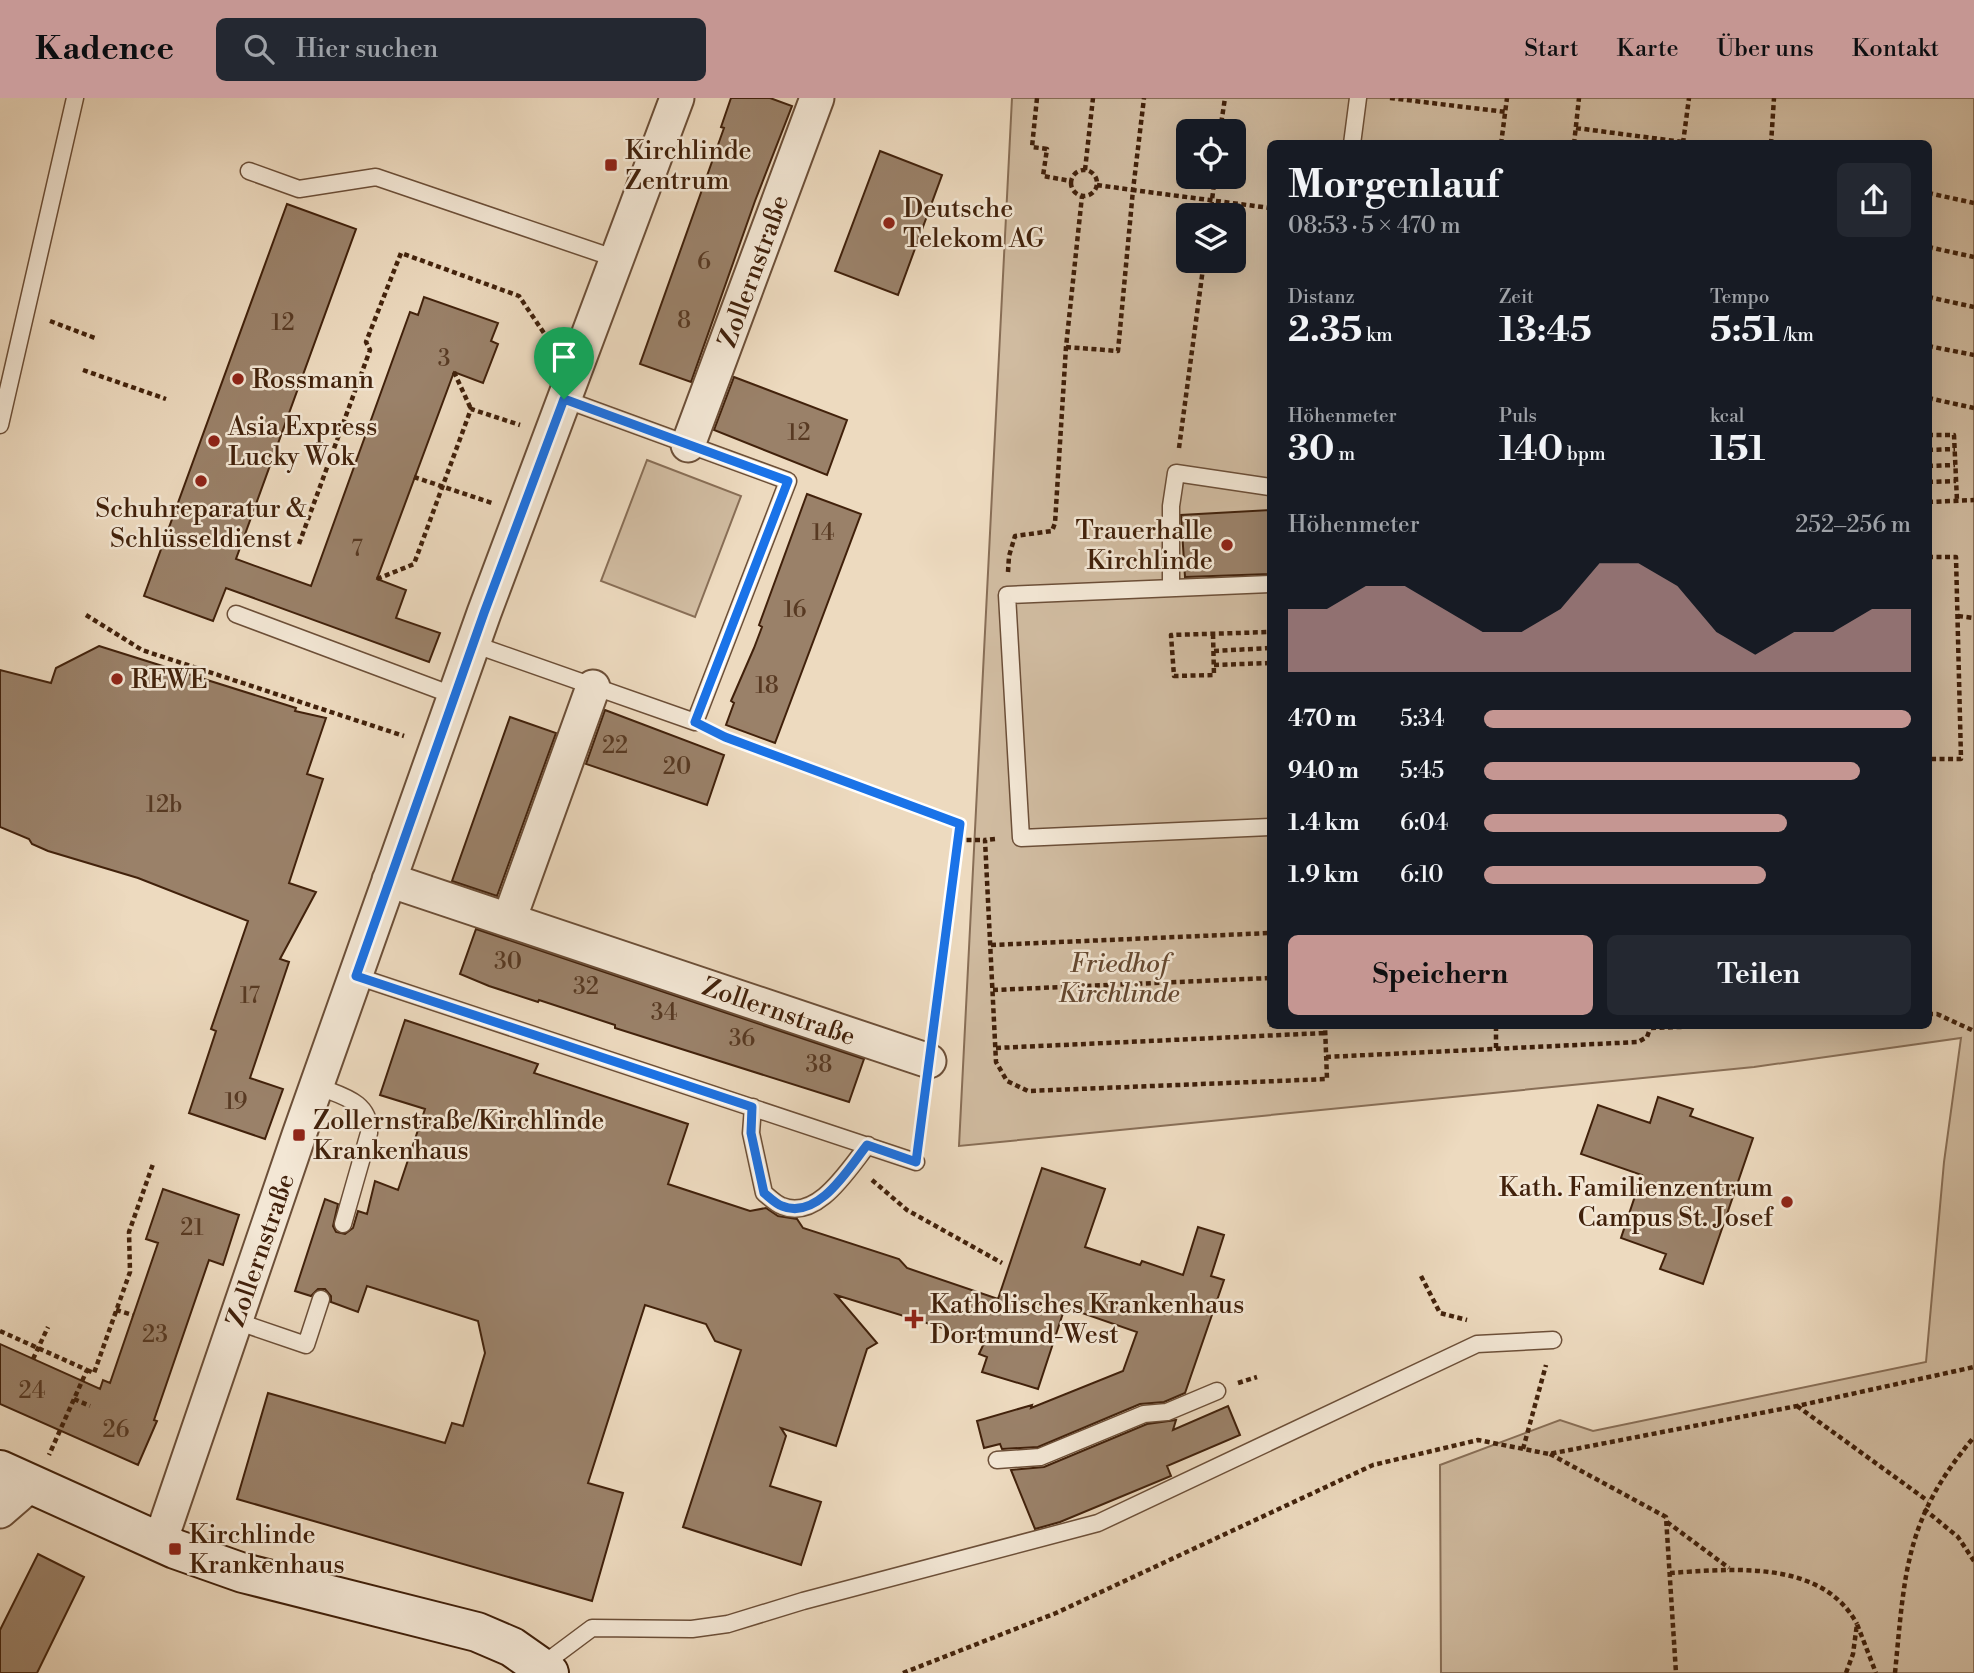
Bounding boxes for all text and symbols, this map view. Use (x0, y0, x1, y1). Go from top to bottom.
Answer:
search box (216, 18, 706, 81)
text: Kadence (35, 29, 174, 70)
icon: search (240, 30, 278, 68)
text: Hier suchen (296, 33, 438, 65)
text: Start (1524, 34, 1578, 64)
text: Karte (1616, 34, 1679, 64)
text: Über uns (1717, 34, 1814, 64)
text: Kontakt (1852, 34, 1939, 64)
map controls (1176, 119, 1246, 273)
button: locate (1176, 119, 1246, 189)
place label: Kirchlinde Zentrum (625, 135, 752, 197)
marker: Kirchlinde Zentrum (603, 157, 619, 173)
text: Morgenlauf (1288, 162, 1499, 209)
button: share (1837, 163, 1911, 237)
street label: Zollernstraße (712, 191, 796, 352)
place label: Deutsche Telekom AG (903, 193, 1045, 255)
button: layers (1176, 203, 1246, 273)
text: 08:53 · 5 × 470 m (1288, 212, 1461, 240)
marker: Deutsche Telekom AG (881, 215, 897, 231)
house number: 6 (697, 248, 711, 276)
text: Distanz (1288, 285, 1355, 309)
text: Zeit (1499, 285, 1534, 309)
text: Tempo (1710, 285, 1769, 309)
house number: 8 (677, 307, 691, 335)
house number: 12 (271, 309, 295, 337)
text: 2.35 (1288, 309, 1362, 352)
text: 13:45 (1499, 309, 1592, 352)
text: 5:51 (1710, 309, 1780, 352)
text: km (1362, 323, 1393, 347)
text: /km (1780, 323, 1814, 347)
pin (534, 327, 594, 399)
icon: arrive (545, 338, 583, 376)
house number: 3 (438, 345, 450, 373)
place label: Rossmann (252, 364, 374, 396)
marker: Rossmann (230, 371, 246, 387)
text: Höhenmeter (1288, 404, 1397, 428)
text: Puls (1499, 404, 1537, 428)
text: kcal (1710, 404, 1744, 428)
place label: Asia Express Lucky Wok (227, 411, 377, 473)
house number: 12 (787, 419, 811, 447)
text: 30 (1288, 428, 1335, 471)
text: 140 (1499, 428, 1563, 471)
text: 151 (1710, 428, 1765, 471)
marker: Asia Express Lucky Wok (206, 433, 222, 449)
text: m (1335, 442, 1355, 466)
text: bpm (1563, 442, 1606, 466)
marker: Schuhreparatur & Schlüsseldienst (193, 473, 209, 489)
place label: Schuhreparatur & Schlüsseldienst (95, 493, 307, 555)
text: Höhenmeter (1288, 511, 1420, 539)
text: 252–256 m (1795, 511, 1911, 539)
place label: Trauerhalle Kirchlinde (1076, 515, 1213, 577)
house number: 14 (812, 519, 834, 547)
house number: 7 (351, 535, 363, 563)
marker: Trauerhalle Kirchlinde (1219, 537, 1235, 553)
house number: 16 (783, 596, 807, 624)
place label: REWE (131, 664, 208, 696)
marker: REWE (109, 671, 125, 687)
house number: 18 (755, 672, 779, 700)
text: 470 m (1288, 705, 1357, 733)
text: 5:34 (1400, 705, 1445, 733)
house number: 22 (602, 732, 628, 760)
house number: 20 (663, 753, 691, 781)
text: 940 m (1288, 757, 1359, 785)
text: 5:45 (1400, 757, 1444, 785)
house number: 12b (146, 791, 182, 819)
text: 1.4 km (1288, 809, 1360, 837)
text: 6:04 (1400, 809, 1448, 837)
text: 1.9 km (1288, 861, 1359, 889)
text: 6:10 (1400, 861, 1444, 889)
button: Speichern (1288, 935, 1593, 1015)
button: Teilen (1607, 935, 1911, 1015)
house number: 30 (494, 948, 522, 976)
park label: Friedhof Kirchlinde (1058, 948, 1180, 1010)
street label: Zollernstraße (698, 971, 860, 1053)
house number: 32 (573, 973, 599, 1001)
house number: 17 (240, 982, 261, 1010)
house number: 34 (651, 999, 677, 1027)
house number: 36 (729, 1025, 755, 1053)
house number: 38 (806, 1051, 832, 1079)
house number: 19 (224, 1088, 248, 1116)
place label: Zollernstraße/Kirchlinde Krankenhaus (313, 1105, 605, 1167)
marker: Zollernstraße/Kirchlinde Krankenhaus (291, 1127, 307, 1143)
street label: Zollernstraße (220, 1169, 302, 1331)
place label: Kath. Familienzentrum Campus St. Josef (1499, 1172, 1775, 1234)
marker: Kath. Familienzentrum Campus St. Josef (1779, 1194, 1795, 1210)
house number: 21 (180, 1214, 204, 1242)
place label: Katholisches Krankenhaus Dortmund-West (930, 1289, 1244, 1351)
marker: Katholisches Krankenhaus Dortmund-West (904, 1309, 924, 1329)
house number: 23 (142, 1321, 168, 1349)
house number: 24 (19, 1377, 45, 1405)
house number: 26 (102, 1416, 130, 1444)
place label: Kirchlinde Krankenhaus (189, 1519, 345, 1581)
marker: Kirchlinde Krankenhaus (167, 1541, 183, 1557)

